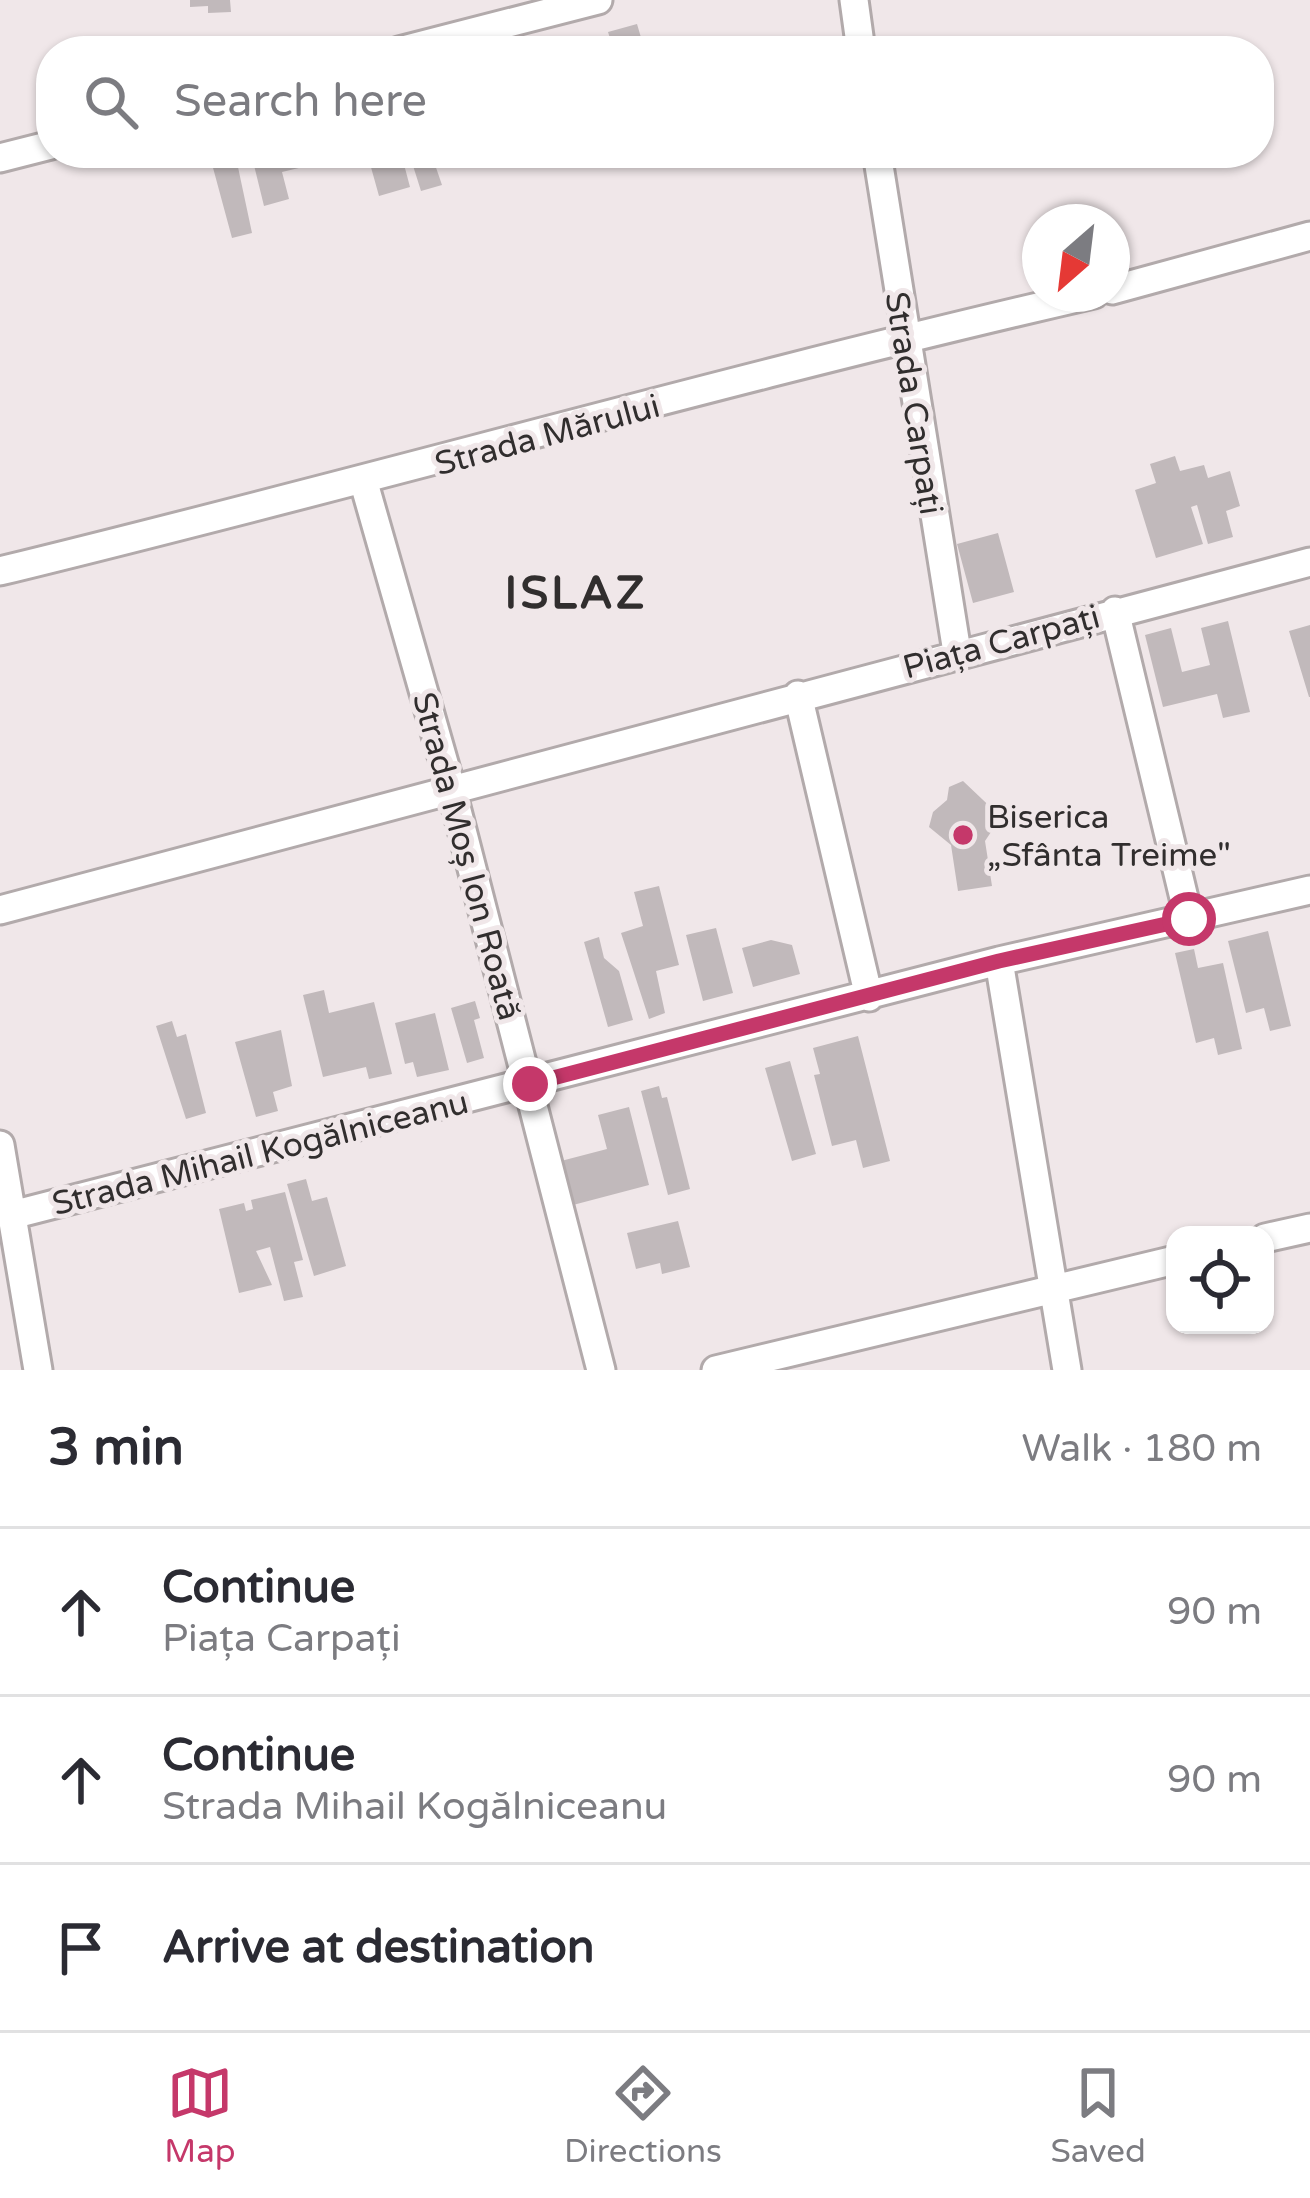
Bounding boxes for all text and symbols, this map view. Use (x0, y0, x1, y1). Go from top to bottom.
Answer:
search box (36, 36, 1274, 168)
icon: search (78, 69, 144, 135)
text: Search here (174, 75, 427, 129)
north arrow (1022, 204, 1130, 312)
street label: Strada Carpați (877, 289, 950, 518)
street label: Strada Mărului (431, 387, 664, 484)
district label: ISLAZ (505, 567, 647, 621)
street label: Piața Carpați (899, 597, 1104, 687)
street label: Strada Moș Ion Roată (404, 688, 529, 1025)
place label: Biserica „Sfânta Treime" (987, 798, 1231, 875)
marker: Biserica „Sfânta Treime" (950, 822, 976, 848)
route start (1162, 892, 1216, 946)
route end (503, 1057, 557, 1111)
street label: Strada Mihail Kogălniceanu (48, 1083, 473, 1224)
map controls (1166, 1226, 1274, 1334)
button: locate (1166, 1226, 1274, 1334)
text: 3 min (48, 1417, 184, 1479)
text: Walk · 180 m (1021, 1425, 1262, 1472)
text: Continue (162, 1561, 355, 1615)
icon: ahead (48, 1579, 114, 1645)
text: 90 m (1167, 1588, 1262, 1635)
text: Piața Carpați (162, 1615, 401, 1662)
text: Continue (162, 1729, 355, 1783)
icon: ahead (48, 1747, 114, 1813)
text: 90 m (1167, 1756, 1262, 1803)
text: Strada Mihail Kogălniceanu (162, 1783, 667, 1830)
icon: arrive (48, 1915, 114, 1981)
text: Arrive at destination (162, 1921, 594, 1975)
tab: Map (164, 2060, 236, 2171)
tab: Directions (564, 2060, 722, 2171)
tab: Saved (1050, 2060, 1146, 2171)

